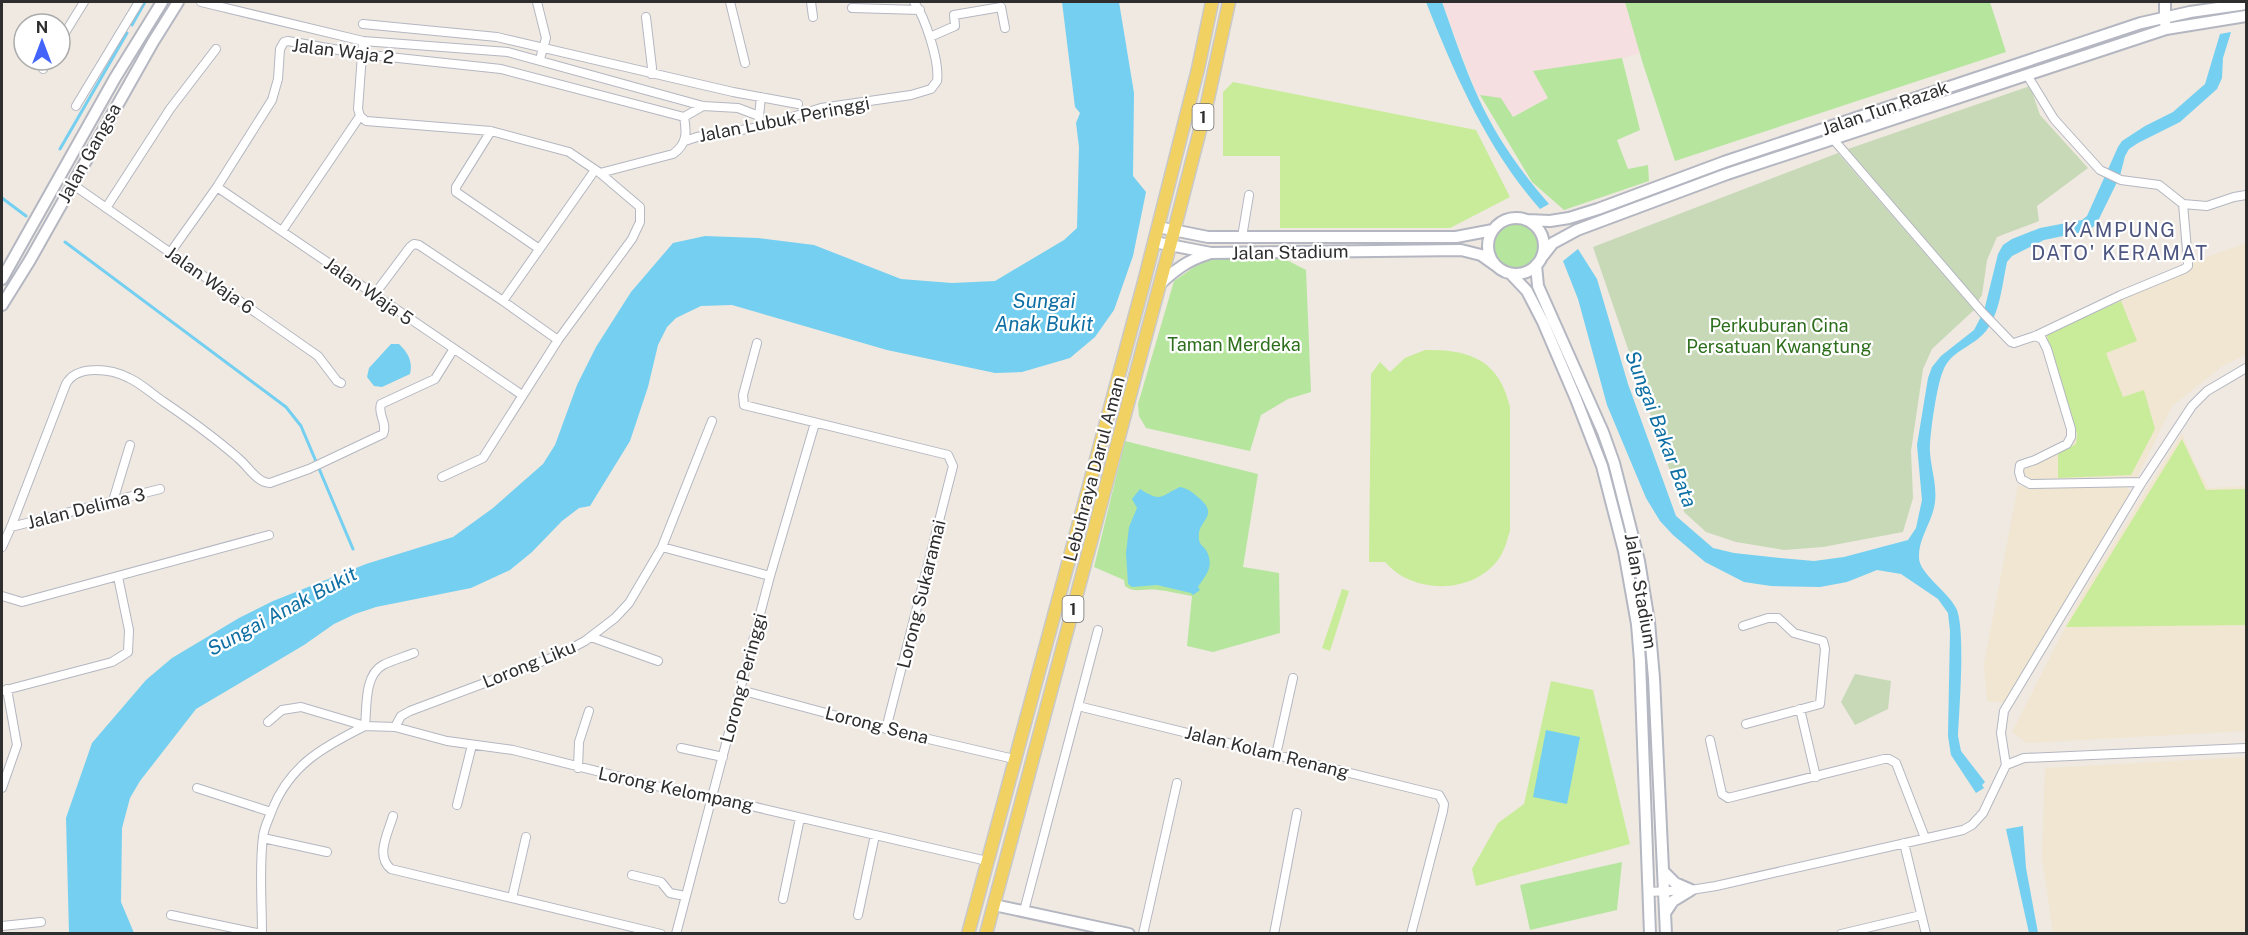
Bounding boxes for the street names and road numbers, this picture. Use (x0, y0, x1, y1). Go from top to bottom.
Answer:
street label: Jalan Waja 2 (291, 34, 395, 68)
street label: Jalan Tun Razak (1819, 76, 1951, 140)
street label: Jalan Lubuk Peringgi (697, 92, 871, 146)
street label: Jalan Gangsa (53, 100, 125, 206)
road number: 1 (1192, 104, 1214, 130)
street label: Jalan Stadium (1231, 240, 1349, 264)
street label: Jalan Waja 6 (162, 242, 258, 318)
street label: Jalan Waja 5 (321, 253, 417, 329)
street label: Lebuhraya Darul Aman (1059, 374, 1129, 564)
street label: Jalan Delima 3 (25, 483, 147, 533)
street label: Lorong Sukaramai (892, 518, 950, 670)
street label: Jalan Stadium (1620, 532, 1662, 650)
road number: 1 (1062, 596, 1084, 622)
street label: Lorong Peringgi (716, 611, 770, 745)
street label: Lorong Liku (479, 636, 579, 692)
street label: Lorong Sena (823, 702, 931, 748)
street label: Jalan Kolam Renang (1183, 721, 1351, 783)
street label: Lorong Kelompang (596, 762, 756, 816)

